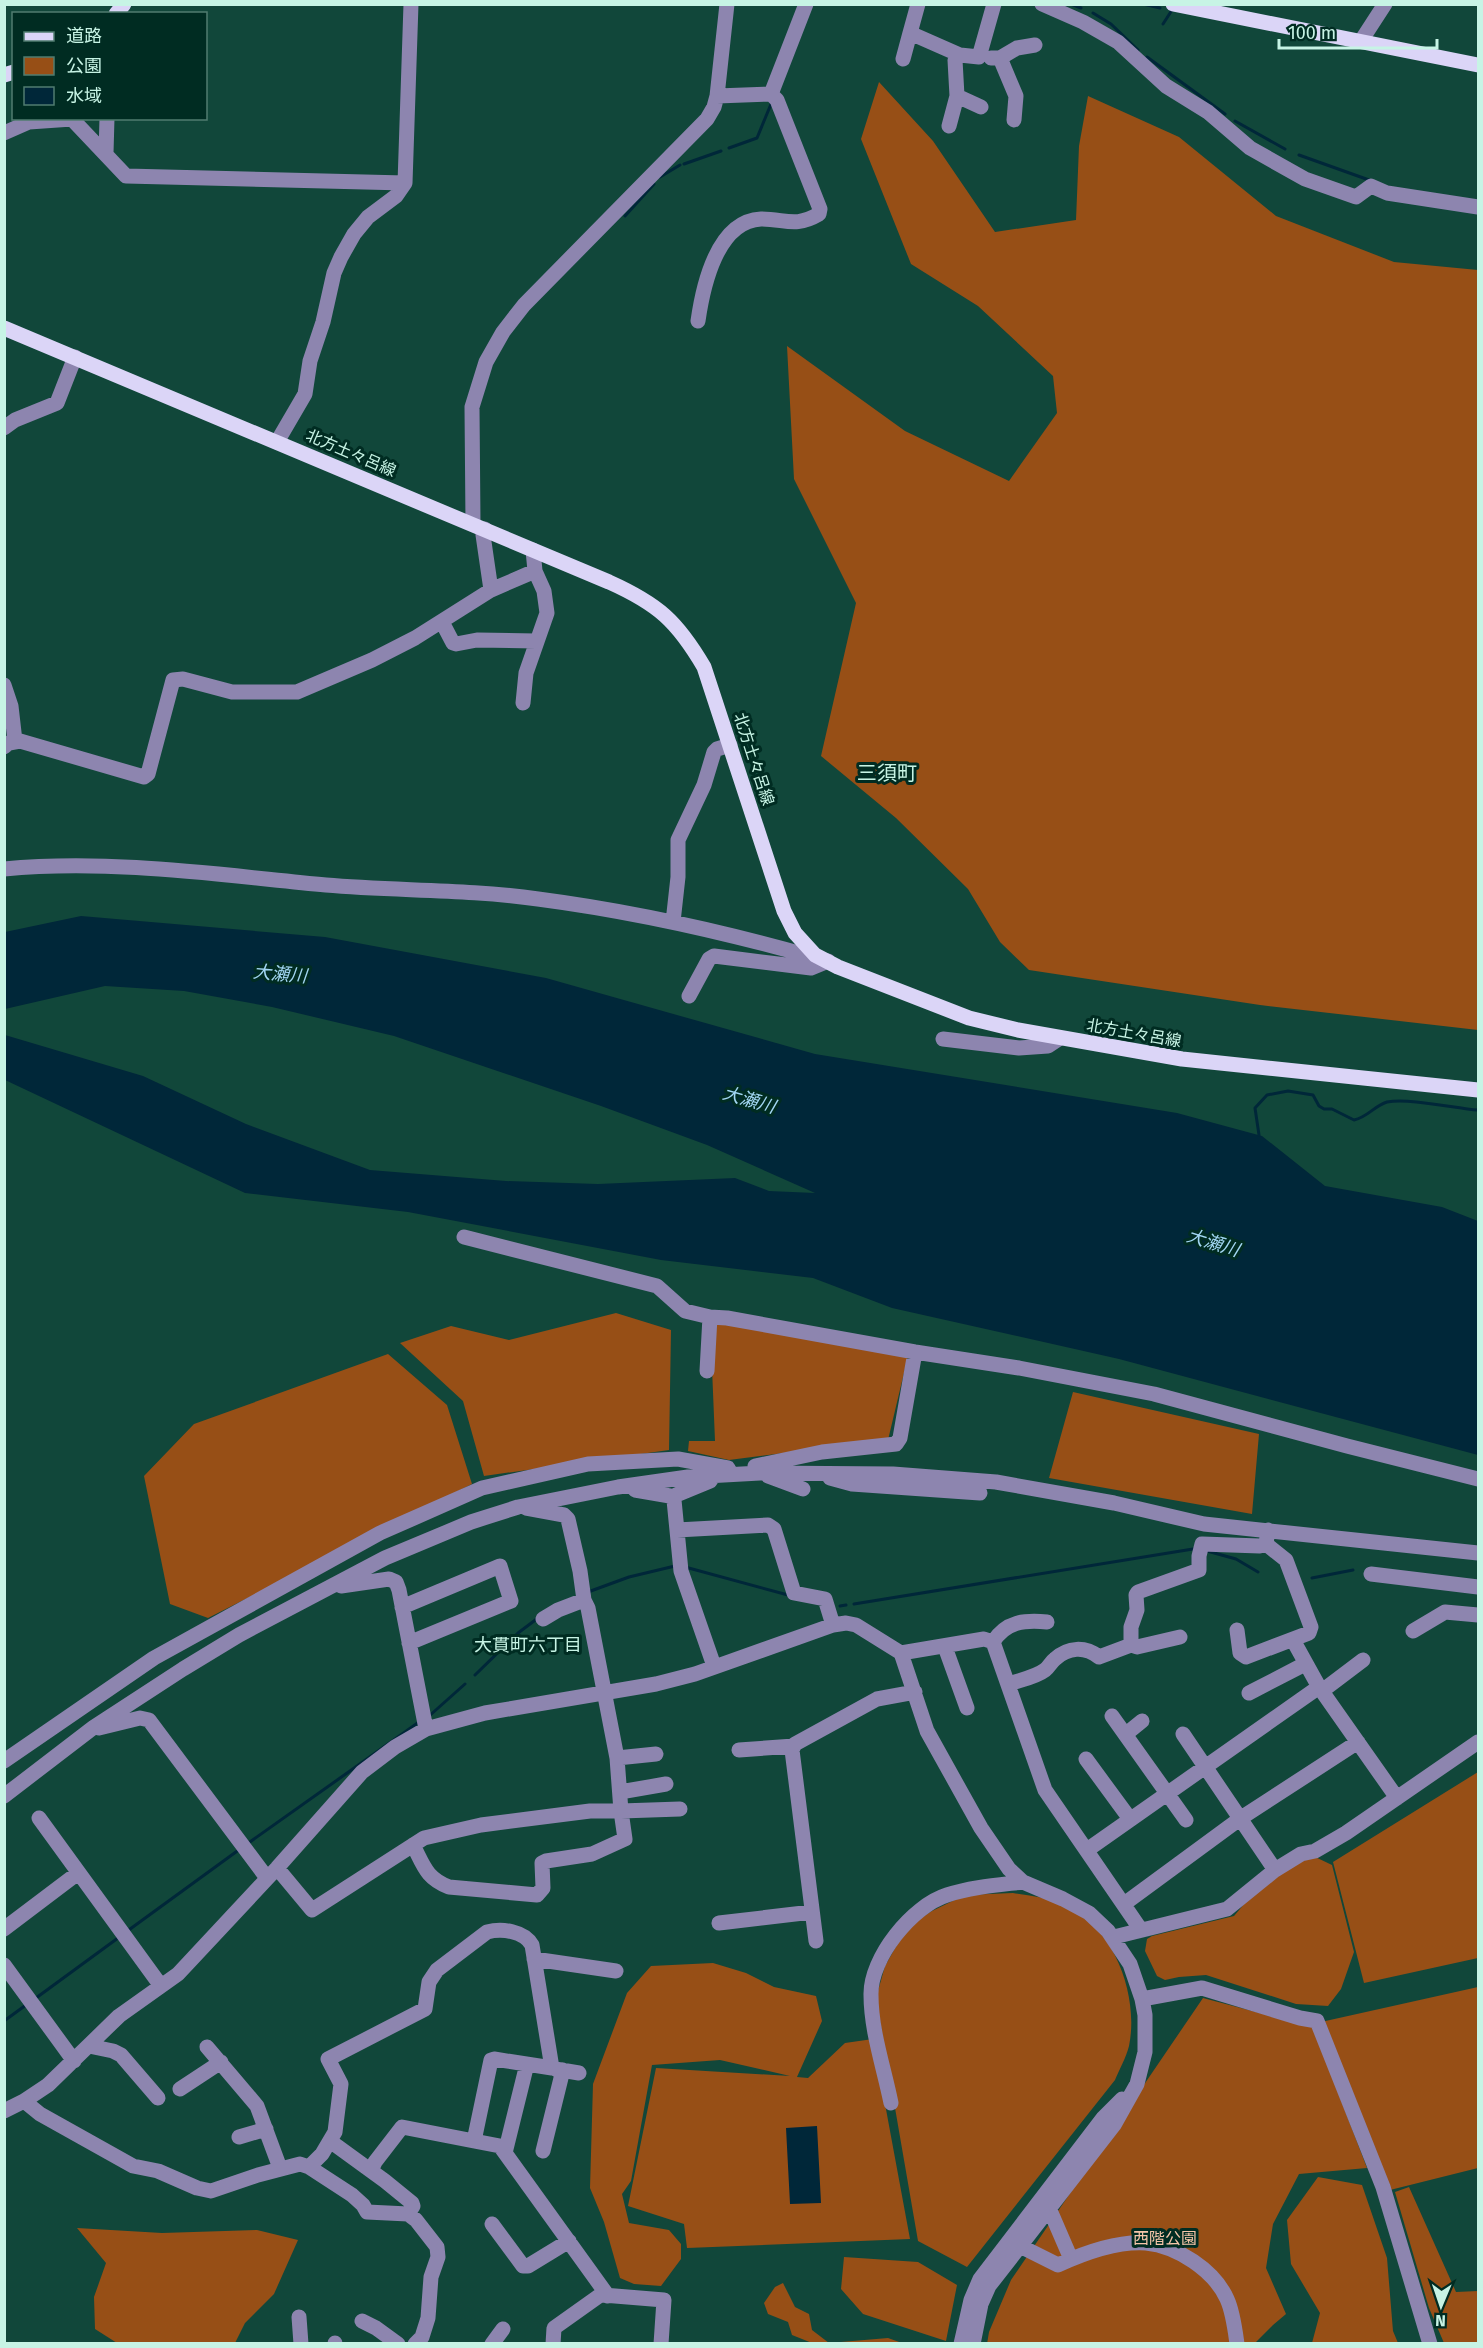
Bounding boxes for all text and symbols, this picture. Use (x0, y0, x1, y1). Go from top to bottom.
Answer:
legend (12, 12, 207, 120)
scale bar (1279, 12, 1436, 50)
text: 100 m (1288, 22, 1336, 44)
text: 道路 (66, 25, 102, 47)
text: 公園 (66, 55, 102, 77)
text: 水域 (66, 85, 102, 107)
street label: 北方土々呂線 (303, 425, 399, 481)
street label: 北方土々呂線 (730, 710, 778, 808)
district label: 三須町 (857, 761, 917, 785)
water label: 大瀬川 (252, 961, 310, 987)
street label: 北方土々呂線 (1085, 1015, 1183, 1051)
water label: 大瀬川 (720, 1082, 780, 1119)
water label: 大瀬川 (1184, 1225, 1244, 1262)
district label: 大貫町六丁目 (474, 1634, 582, 1656)
park label: 西階公園 (1133, 2229, 1197, 2248)
north arrow (1411, 2276, 1471, 2336)
text: N (1435, 2311, 1446, 2330)

